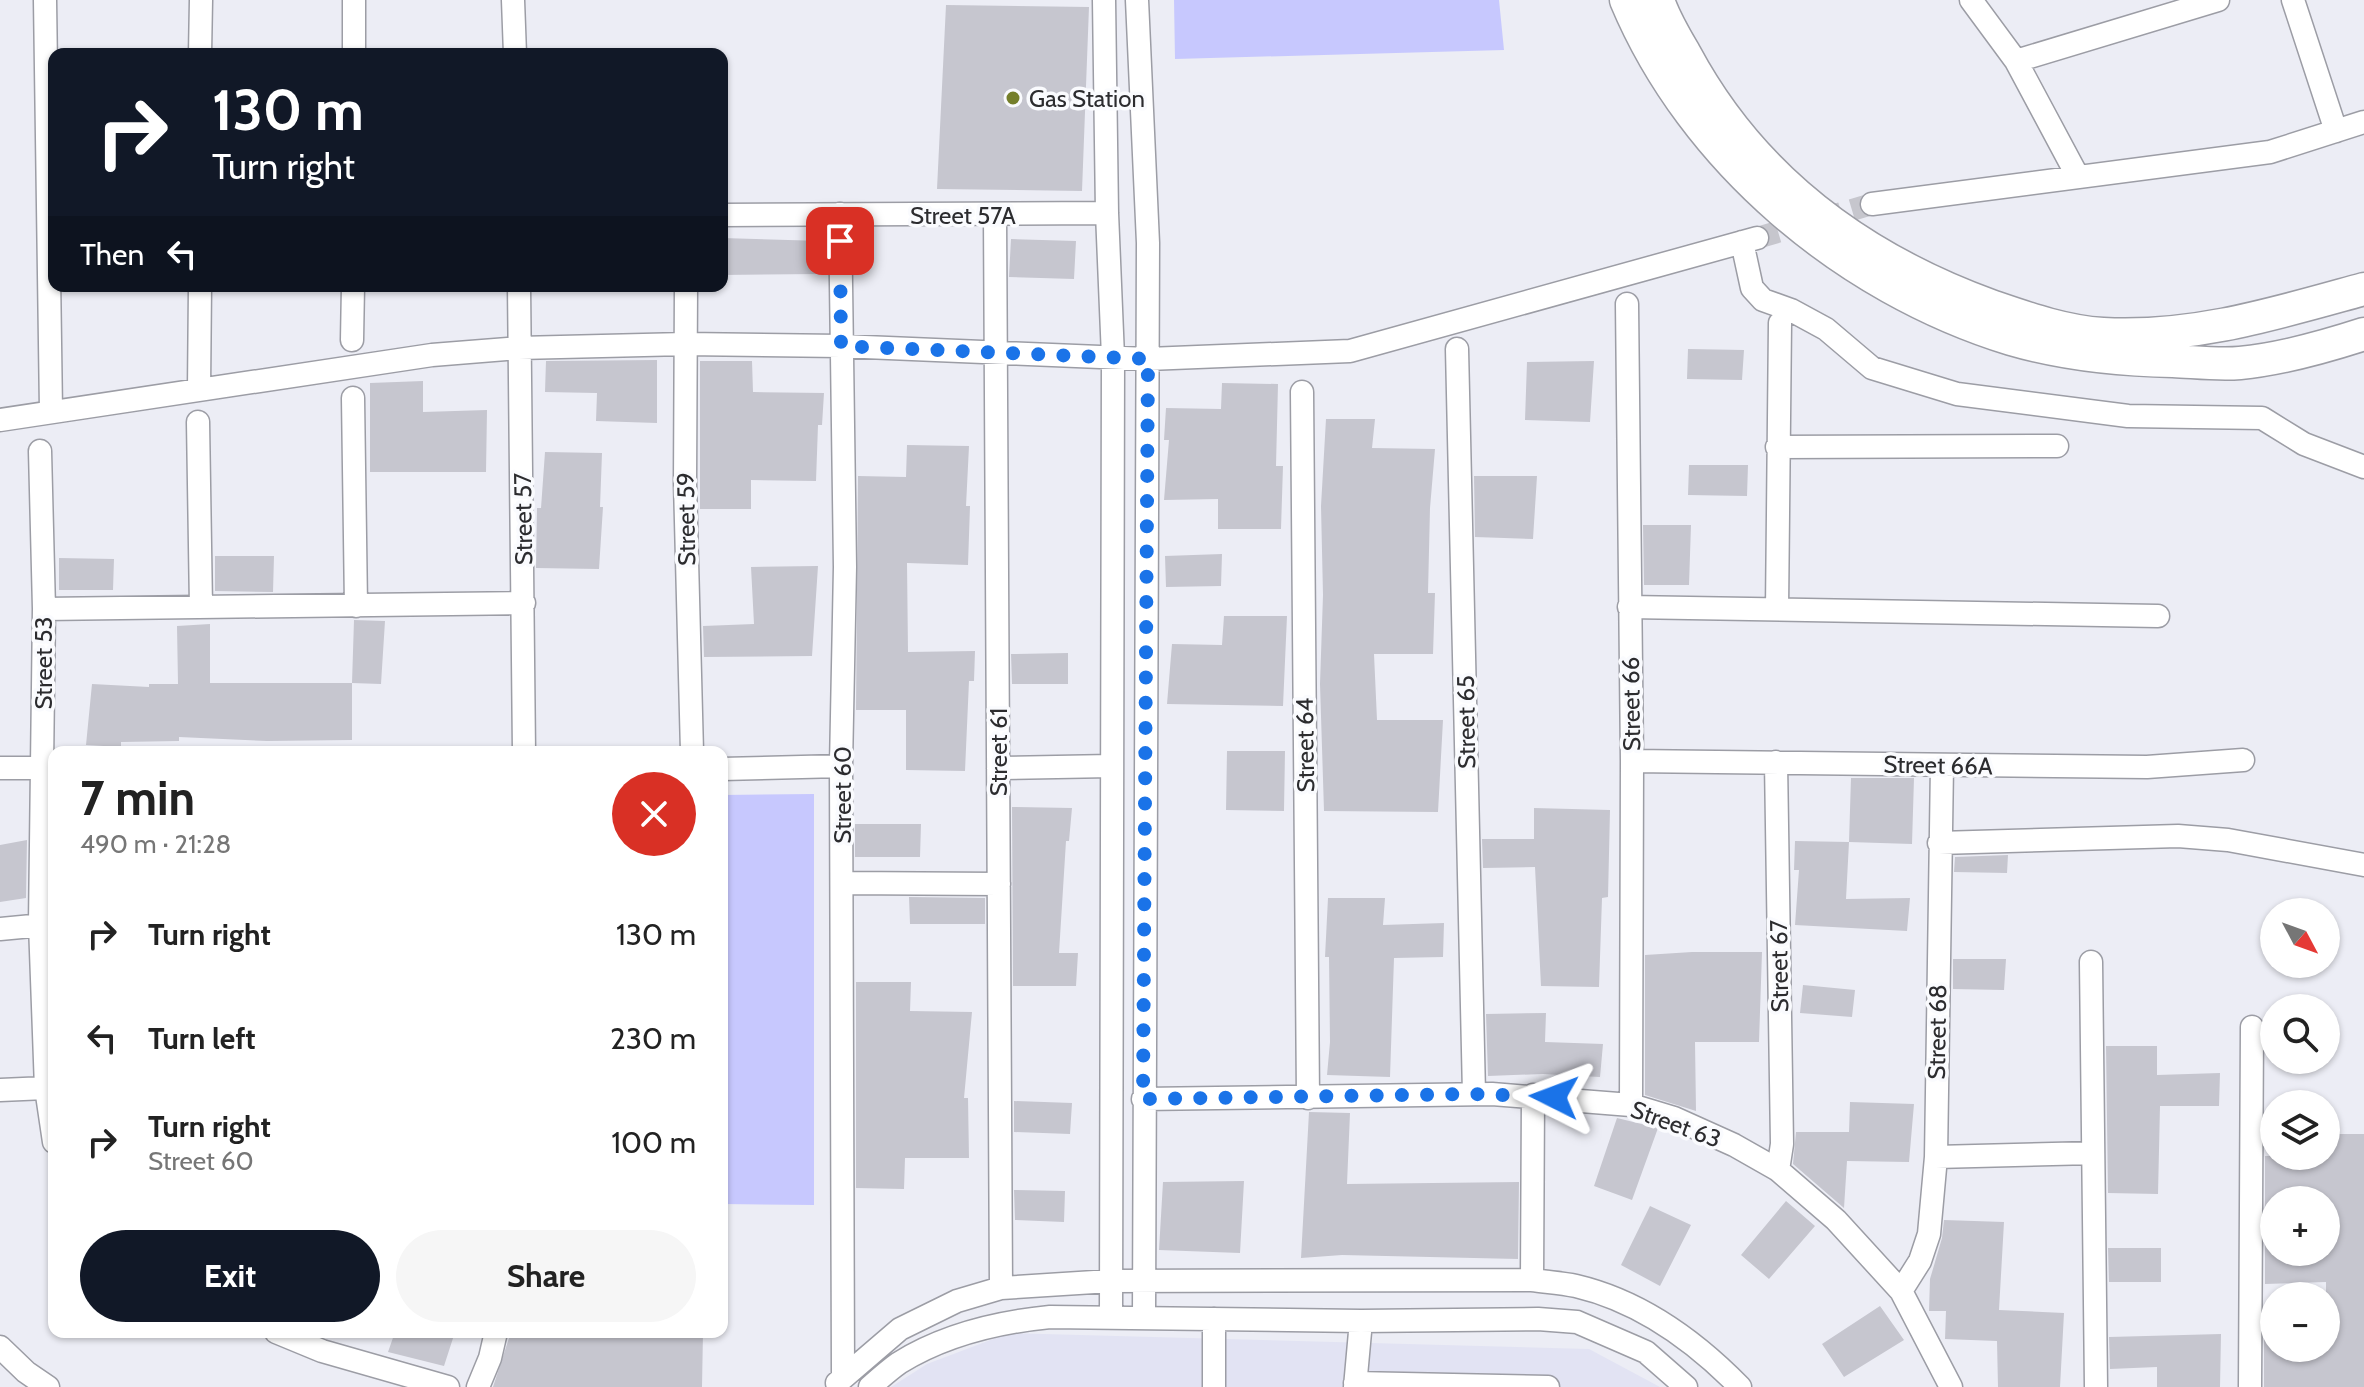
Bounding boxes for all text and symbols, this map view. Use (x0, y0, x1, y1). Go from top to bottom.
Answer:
text: 130 m (212, 76, 364, 144)
icon: right (80, 80, 184, 184)
place label: Gas Station (1029, 84, 1145, 113)
marker: Gas Station (1004, 89, 1022, 107)
text: Turn right (212, 144, 355, 188)
street label: Street 57A (910, 201, 1016, 230)
pin (806, 207, 874, 275)
icon: arrive (818, 219, 862, 263)
icon: left (160, 232, 204, 276)
text: Then (80, 236, 144, 273)
street label: Street 59 (671, 472, 701, 566)
street label: Street 57 (508, 473, 538, 565)
street label: Street 53 (29, 616, 58, 710)
street label: Street 66 (1616, 657, 1646, 751)
street label: Street 65 (1451, 675, 1481, 769)
street label: Street 64 (1290, 697, 1320, 793)
street label: Street 61 (984, 708, 1013, 796)
street label: Street 60 (828, 746, 857, 844)
street label: Street 66A (1883, 750, 1993, 780)
text: 7 min (80, 769, 195, 827)
button: close (612, 772, 696, 856)
text: 490 m · 21:28 (80, 828, 231, 860)
north arrow (2260, 898, 2340, 978)
map controls (2260, 898, 2340, 1362)
icon: right (80, 912, 124, 956)
text: Turn right (148, 916, 271, 953)
text: 130 m (616, 916, 696, 953)
street label: Street 67 (1764, 919, 1794, 1013)
street label: Street 68 (1922, 984, 1952, 1080)
button: search (2260, 994, 2340, 1074)
icon: left (80, 1016, 124, 1060)
text: Turn left (148, 1020, 256, 1057)
text: 230 m (610, 1020, 696, 1057)
position arrow (1512, 1055, 1596, 1139)
button: layers (2260, 1090, 2340, 1170)
street label: Street 63 (1627, 1094, 1725, 1154)
text: Turn right (148, 1108, 271, 1145)
icon: right (80, 1120, 124, 1164)
text: 100 m (611, 1124, 696, 1161)
text: Street 60 (148, 1145, 254, 1177)
button: + (2260, 1186, 2340, 1266)
button: Exit (80, 1230, 380, 1322)
button: Share (396, 1230, 696, 1322)
button: − (2260, 1282, 2340, 1362)

